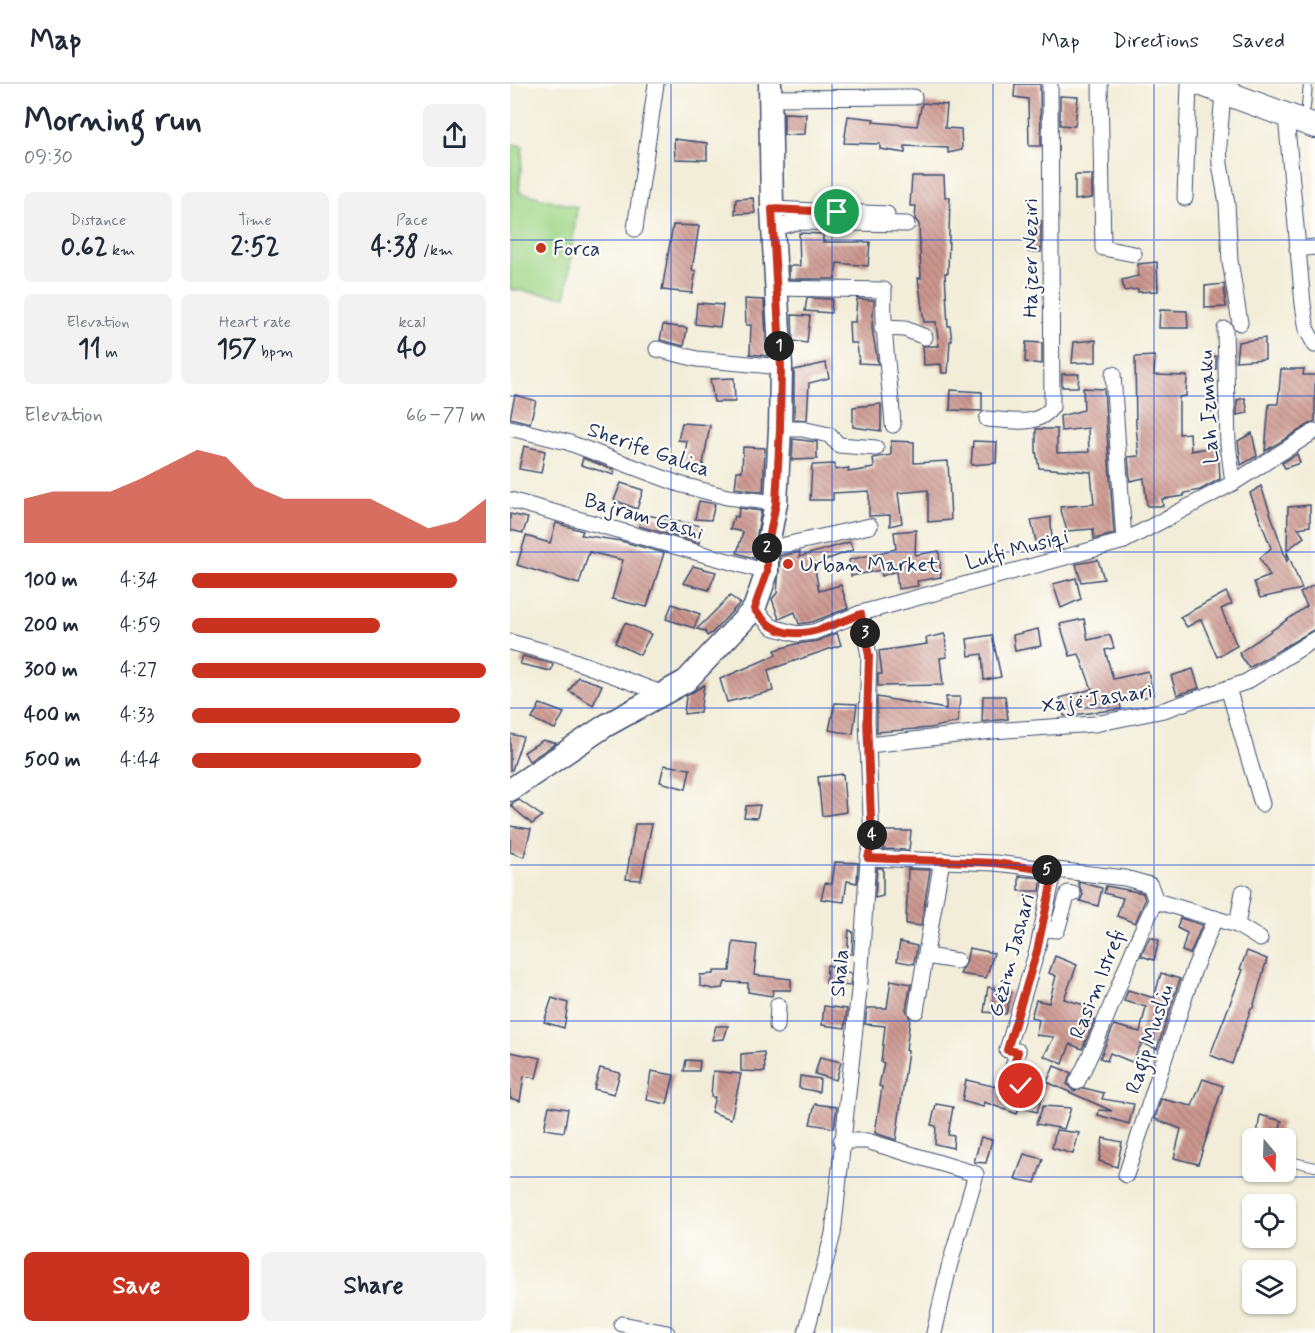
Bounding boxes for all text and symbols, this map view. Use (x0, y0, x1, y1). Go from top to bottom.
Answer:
text: Map (30, 23, 81, 60)
text: Map (1041, 27, 1080, 55)
text: Directions (1113, 27, 1199, 55)
text: Saved (1232, 27, 1285, 55)
text: Morning run (24, 99, 202, 143)
button: share (423, 104, 486, 167)
text: 09:30 (24, 144, 73, 171)
pin (811, 186, 862, 237)
icon: arrive (820, 195, 853, 228)
street label: Hajzer Neziri (1017, 198, 1045, 318)
text: Distance (70, 210, 126, 231)
text: Time (238, 210, 272, 231)
text: Pace (396, 210, 428, 231)
text: 0.62 (61, 231, 108, 265)
text: 2:52 (230, 231, 280, 265)
text: 4:38 (371, 231, 419, 265)
place label: Forca (553, 235, 600, 263)
text: km (108, 240, 135, 261)
text: /km (419, 240, 453, 261)
marker: Forca (534, 241, 548, 255)
text: Elevation (67, 312, 130, 333)
text: Heart rate (219, 312, 291, 333)
text: kcal (399, 312, 425, 333)
pin: 1 (764, 331, 794, 361)
text: 11 (78, 333, 101, 367)
text: 157 (217, 333, 257, 367)
text: 40 (397, 333, 427, 367)
text: 1 (775, 335, 783, 356)
text: m (101, 342, 118, 363)
text: bpm (257, 342, 293, 363)
street label: Lah Izmaku (1192, 349, 1226, 465)
text: Elevation (24, 402, 103, 429)
text: 66–77 m (406, 402, 486, 429)
street label: Sherife Galica (584, 416, 714, 484)
street label: Bajram Gashi (581, 487, 707, 547)
street label: Lutfi Musiqi (963, 523, 1072, 577)
pin: 2 (752, 533, 782, 563)
text: 2 (763, 537, 771, 558)
place label: Urban Market (800, 551, 940, 579)
marker: Urban Market (781, 557, 795, 571)
text: 100 m (24, 567, 78, 594)
text: 4:34 (120, 567, 158, 594)
text: 200 m (24, 612, 79, 639)
text: 4:59 (120, 612, 161, 639)
pin: 3 (850, 618, 880, 648)
text: 3 (861, 622, 869, 643)
text: 300 m (24, 657, 78, 684)
text: 4:27 (120, 657, 157, 684)
street label: Xajë Jashari (1040, 677, 1154, 721)
text: 400 m (24, 702, 80, 729)
text: 4:33 (120, 702, 154, 729)
text: 500 m (24, 747, 81, 774)
text: 4:44 (120, 747, 161, 774)
pin: 4 (857, 820, 887, 850)
text: 4 (867, 824, 877, 845)
pin: 5 (1032, 855, 1062, 885)
text: 5 (1042, 859, 1052, 880)
street label: Gëzim Jashari (982, 890, 1042, 1020)
street label: Rasim Istrefi (1063, 926, 1133, 1043)
street label: Shala (824, 948, 856, 998)
street label: Ragip Musliu (1119, 981, 1183, 1098)
pin (995, 1060, 1046, 1111)
icon: check (1004, 1069, 1037, 1102)
north arrow (1242, 1128, 1296, 1182)
map controls (1242, 1128, 1296, 1314)
button: locate (1242, 1194, 1296, 1248)
button: Save (24, 1252, 249, 1321)
button: Share (261, 1252, 486, 1321)
button: layers (1242, 1260, 1296, 1314)

